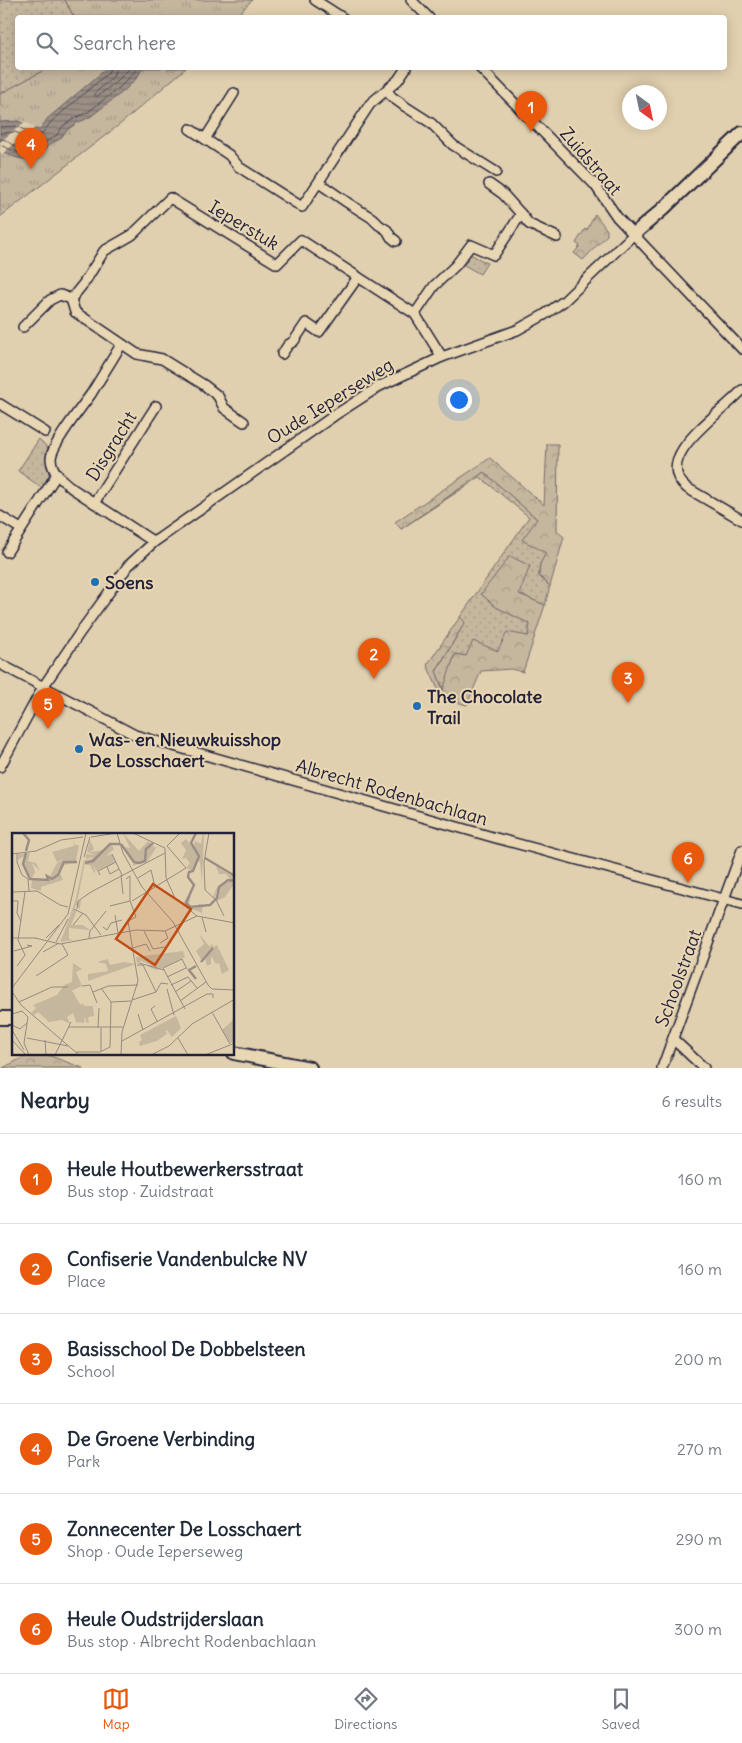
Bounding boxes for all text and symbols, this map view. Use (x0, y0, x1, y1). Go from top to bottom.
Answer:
search box (15, 15, 727, 70)
icon: search (33, 29, 61, 57)
text: Search here (73, 31, 176, 55)
north arrow (622, 85, 667, 130)
pin: 1 (515, 91, 547, 132)
street label: Zuidstraat (555, 122, 627, 200)
pin: 4 (15, 128, 47, 169)
street label: Ieperstuk (205, 195, 283, 255)
street label: Oude Ieperseweg (262, 353, 398, 449)
your location (446, 387, 472, 413)
street label: Disgracht (81, 407, 141, 485)
place label: Soens (105, 571, 153, 594)
marker: Soens (89, 576, 101, 588)
pin: 2 (358, 638, 390, 679)
pin: 3 (612, 662, 644, 703)
place label: The Chocolate Trail (427, 685, 542, 729)
pin: 5 (32, 688, 64, 729)
marker: The Chocolate Trail (411, 700, 423, 712)
place label: Was- en Nieuwkuisshop De Losschaert (89, 728, 281, 772)
marker: Was- en Nieuwkuisshop De Losschaert (73, 743, 85, 755)
street label: Albrecht Rodenbachlaan (293, 754, 491, 830)
inset map (12, 833, 235, 1056)
pin: 6 (672, 842, 704, 883)
street label: Schoolstraat (650, 926, 706, 1030)
text: Nearby (20, 1087, 90, 1114)
text: 6 results (661, 1091, 722, 1111)
text: Heule Houtbewerkersstraat (67, 1157, 303, 1181)
text: 1 (33, 1169, 39, 1189)
text: 160 m (678, 1169, 722, 1189)
text: Bus stop · Zuidstraat (67, 1181, 214, 1201)
text: Confiserie Vandenbulcke NV (67, 1247, 307, 1271)
text: 2 (32, 1259, 40, 1279)
text: 160 m (678, 1259, 722, 1279)
text: Place (67, 1271, 106, 1291)
text: Basisschool De Dobbelsteen (67, 1337, 305, 1361)
text: 3 (31, 1349, 41, 1369)
text: 200 m (674, 1349, 722, 1369)
text: School (67, 1361, 115, 1381)
text: De Groene Verbinding (67, 1427, 255, 1451)
text: 4 (31, 1439, 41, 1459)
text: 270 m (677, 1439, 722, 1459)
text: Park (67, 1451, 100, 1471)
text: Zonnecenter De Losschaert (67, 1517, 301, 1541)
text: 5 (31, 1529, 41, 1549)
text: 290 m (676, 1529, 722, 1549)
text: Shop · Oude Ieperseweg (67, 1541, 243, 1561)
text: Heule Oudstrijderslaan (67, 1607, 264, 1631)
text: 6 (31, 1619, 41, 1639)
text: 300 m (674, 1619, 722, 1639)
text: Bus stop · Albrecht Rodenbachlaan (67, 1631, 316, 1651)
tab: Map (102, 1685, 130, 1733)
tab: Directions (334, 1685, 397, 1733)
tab: Saved (602, 1685, 640, 1733)

